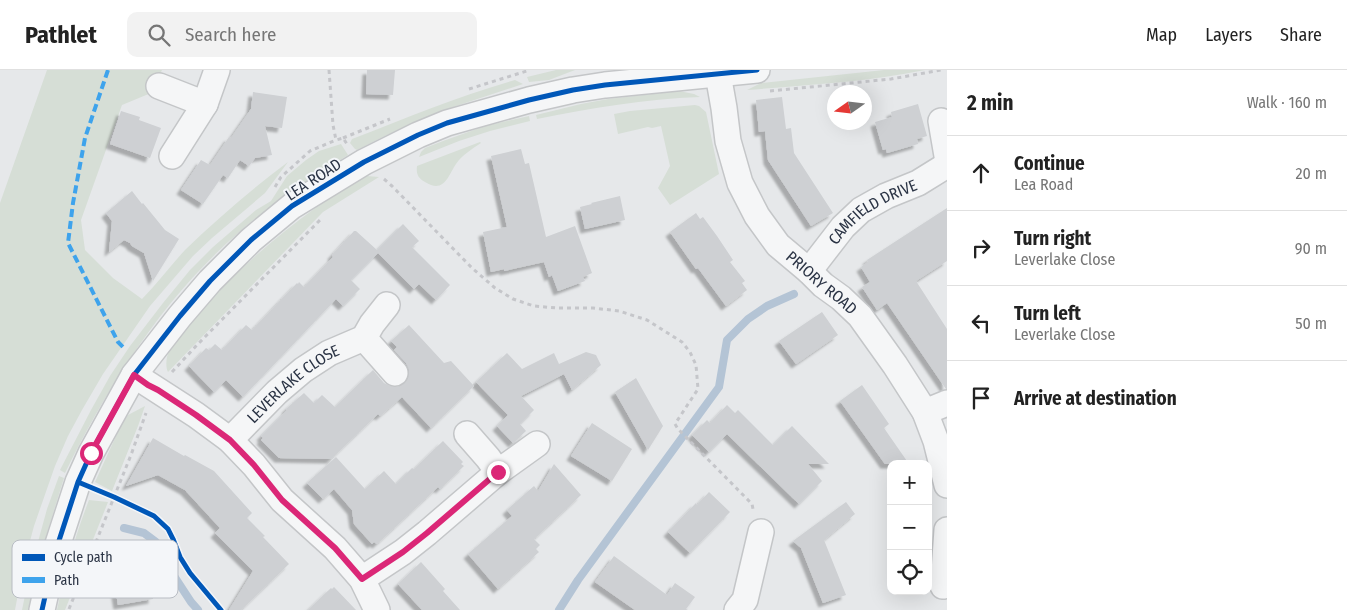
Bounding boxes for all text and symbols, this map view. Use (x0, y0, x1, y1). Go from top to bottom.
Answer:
search box (127, 12, 477, 57)
text: Pathlet (25, 21, 97, 49)
icon: search (145, 21, 173, 49)
text: Search here (185, 23, 276, 46)
text: Map (1146, 24, 1177, 46)
text: Layers (1205, 24, 1252, 46)
text: Share (1280, 24, 1322, 46)
north arrow (827, 85, 872, 130)
text: 2 min (967, 90, 1014, 116)
text: Walk · 160 m (1247, 93, 1327, 112)
text: Continue (1014, 152, 1085, 175)
street label: LEA ROAD (282, 154, 345, 205)
icon: ahead (967, 159, 995, 187)
text: 20 m (1296, 164, 1327, 183)
street label: CAMFIELD DRIVE (824, 175, 920, 248)
text: Lea Road (1014, 175, 1073, 194)
text: Turn right (1014, 227, 1091, 250)
icon: right (967, 234, 995, 262)
text: 90 m (1295, 239, 1327, 258)
street label: PRIORY ROAD (782, 247, 861, 318)
text: Leverlake Close (1014, 250, 1115, 269)
text: Turn left (1014, 302, 1081, 325)
icon: left (967, 309, 995, 337)
text: 50 m (1295, 314, 1327, 333)
text: Leverlake Close (1014, 325, 1115, 344)
street label: LEVERLAKE CLOSE (243, 341, 342, 427)
icon: arrive (967, 384, 995, 412)
text: Arrive at destination (1014, 387, 1177, 410)
route start (80, 442, 103, 465)
map controls (887, 460, 932, 595)
button: + (887, 460, 932, 505)
route end (487, 461, 510, 484)
button: − (887, 505, 932, 550)
legend (12, 540, 178, 598)
text: Cycle path (54, 549, 113, 566)
button: locate (887, 550, 932, 595)
text: Path (54, 572, 79, 589)

